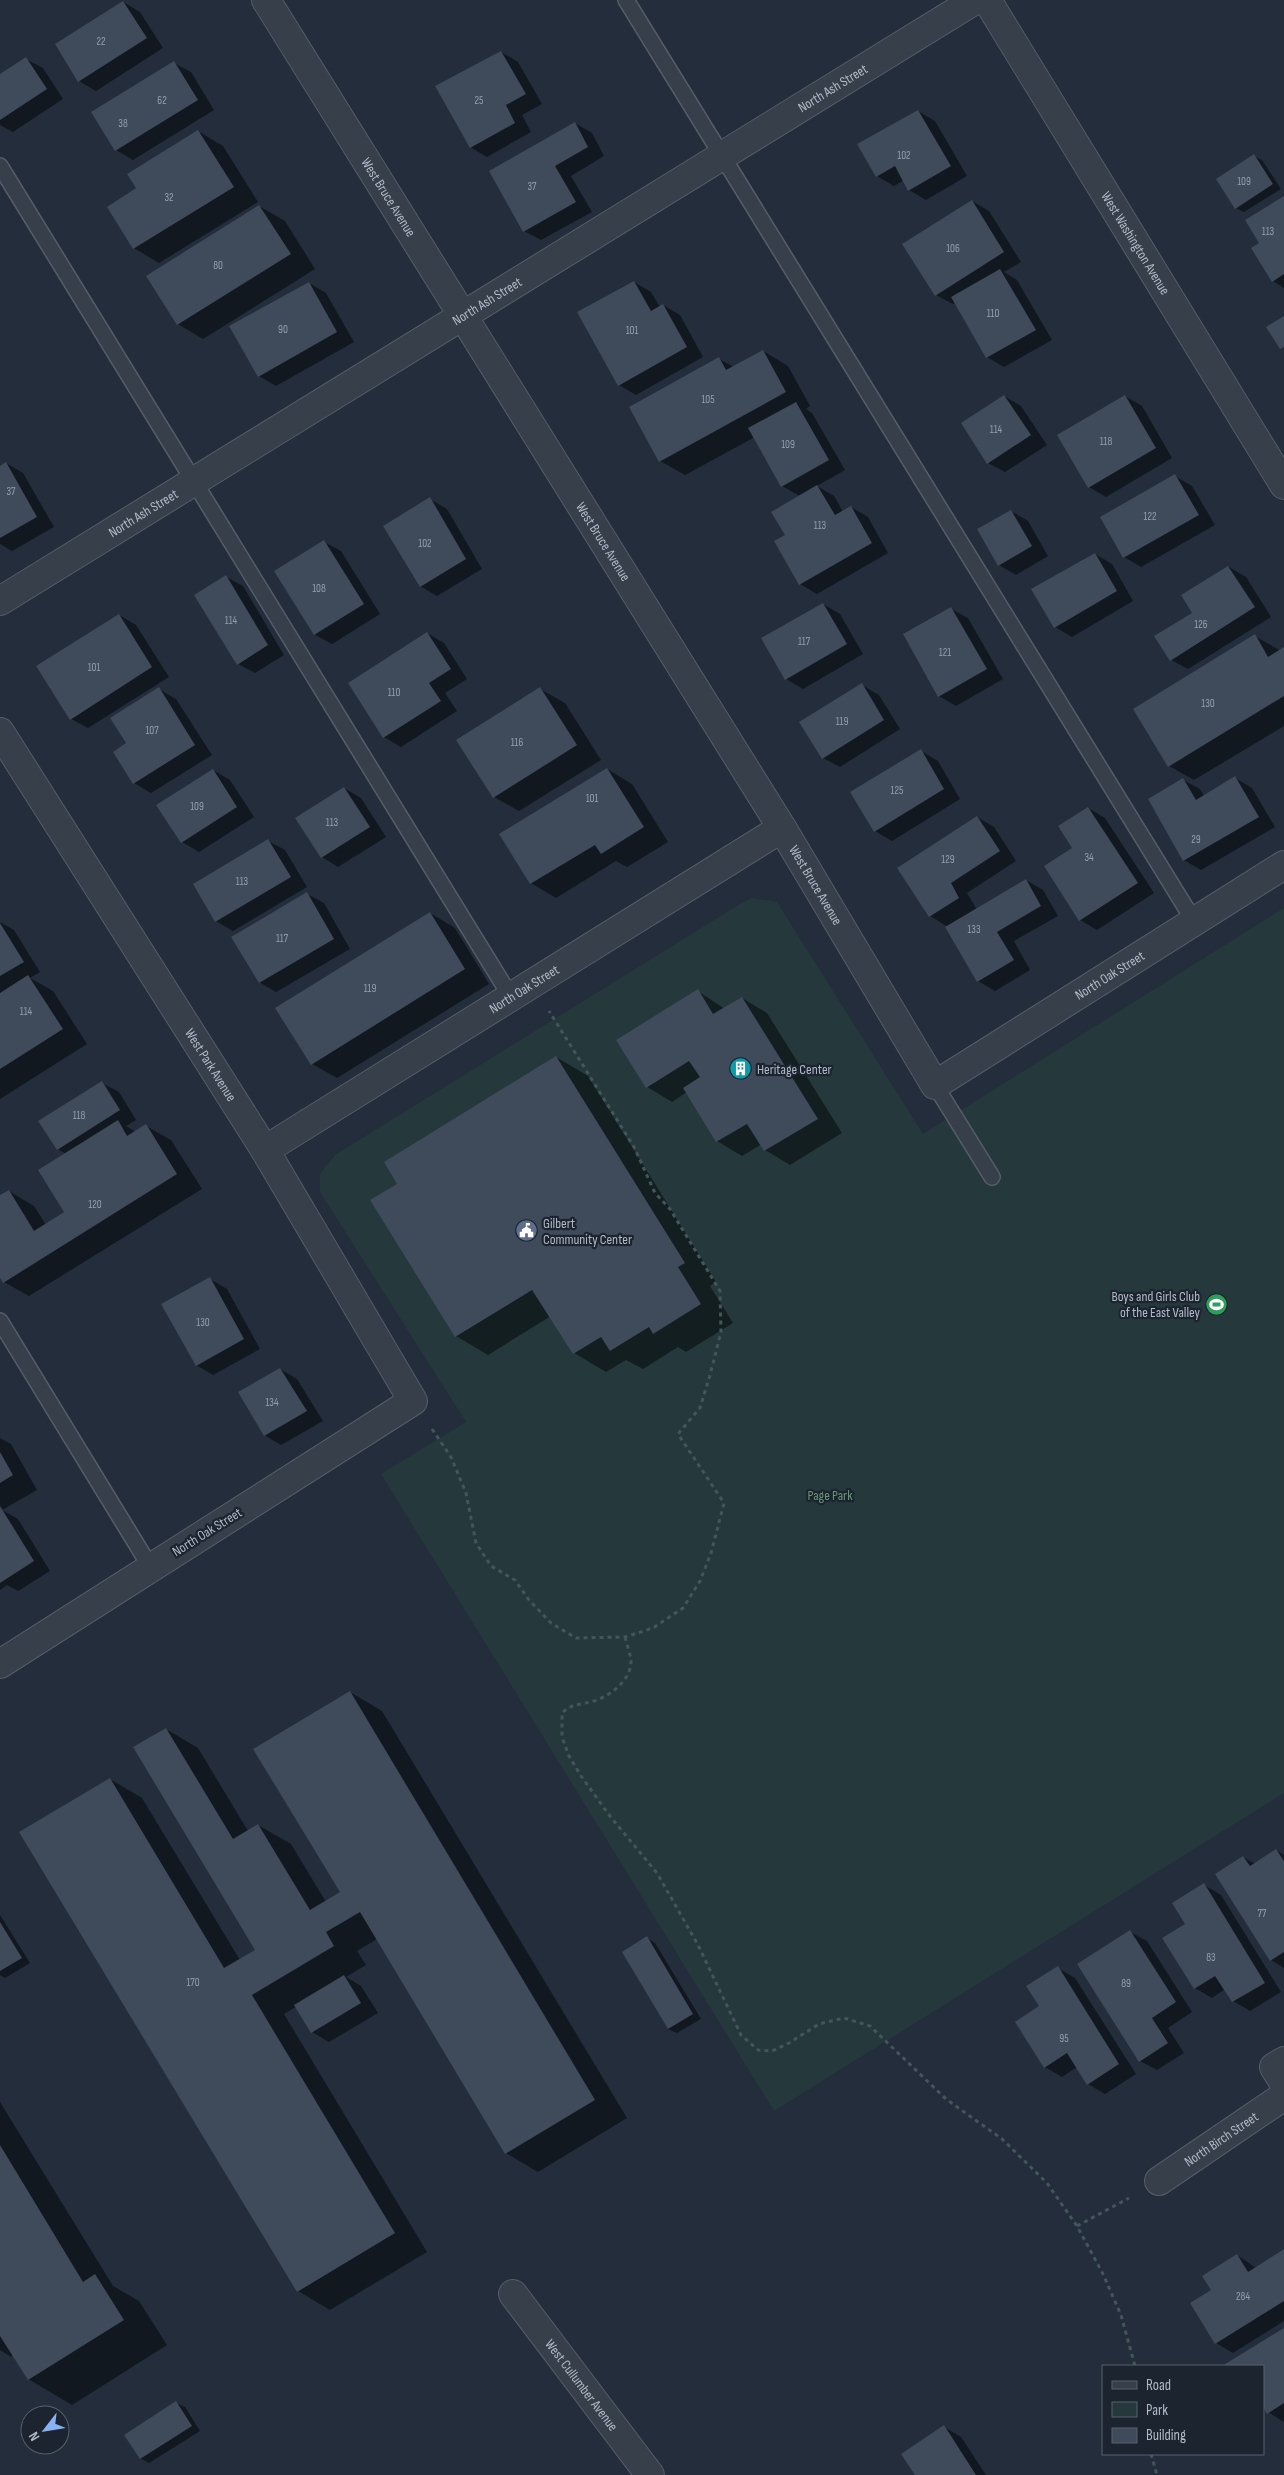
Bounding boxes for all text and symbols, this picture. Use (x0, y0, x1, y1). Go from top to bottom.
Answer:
house number: 22 (96, 35, 106, 48)
street label: North Ash Street (795, 60, 870, 116)
house number: 62 (157, 94, 167, 107)
house number: 25 (475, 94, 483, 107)
house number: 38 (118, 117, 128, 130)
house number: 102 (897, 149, 911, 162)
street label: West Bruce Avenue (358, 154, 420, 240)
house number: 109 (1237, 175, 1251, 188)
house number: 37 (527, 180, 537, 193)
street label: West Washington Avenue (1098, 188, 1174, 298)
house number: 32 (164, 191, 174, 204)
house number: 113 (1262, 225, 1275, 238)
house number: 106 (946, 242, 960, 255)
house number: 80 (213, 259, 223, 272)
street label: North Ash Street (449, 273, 525, 329)
house number: 110 (987, 307, 999, 320)
house number: 90 (278, 323, 288, 336)
house number: 101 (626, 324, 638, 337)
house number: 105 (701, 393, 715, 406)
house number: 114 (990, 423, 1003, 436)
house number: 118 (1100, 435, 1112, 448)
house number: 109 (781, 438, 795, 451)
house number: 37 (6, 485, 16, 498)
street label: North Ash Street (105, 485, 181, 541)
street label: West Bruce Avenue (572, 499, 634, 584)
house number: 122 (1143, 510, 1157, 523)
house number: 113 (814, 519, 827, 532)
house number: 102 (418, 537, 432, 550)
house number: 108 (312, 582, 326, 595)
house number: 114 (225, 614, 238, 627)
house number: 126 (1194, 618, 1208, 631)
house number: 117 (798, 635, 811, 648)
house number: 121 (939, 646, 951, 659)
house number: 101 (88, 661, 100, 674)
house number: 110 (388, 686, 400, 699)
house number: 130 (1201, 697, 1215, 710)
house number: 119 (836, 715, 848, 728)
house number: 107 (145, 724, 159, 737)
house number: 116 (511, 736, 523, 749)
house number: 125 (891, 784, 903, 797)
house number: 101 (586, 792, 598, 805)
house number: 109 (190, 800, 204, 813)
house number: 113 (326, 816, 339, 829)
house number: 29 (1191, 833, 1201, 846)
street label: West Bruce Avenue (786, 842, 846, 928)
house number: 34 (1084, 851, 1094, 864)
house number: 129 (941, 853, 955, 866)
house number: 113 (236, 875, 249, 888)
house number: 133 (967, 923, 981, 936)
house number: 117 (276, 932, 289, 945)
street label: North Oak Street (1072, 947, 1147, 1003)
street label: North Oak Street (486, 961, 562, 1017)
house number: 119 (364, 982, 376, 995)
house number: 114 (20, 1005, 33, 1018)
street label: West Park Avenue (182, 1025, 240, 1104)
building icon: Heritage Center (729, 1057, 753, 1081)
place label: Heritage Center (757, 1061, 832, 1078)
house number: 118 (73, 1109, 85, 1122)
house number: 120 (88, 1198, 102, 1211)
place label: Gilbert Community Center (543, 1215, 632, 1248)
public building icon: Gilbert Community Center (515, 1219, 539, 1243)
place label: Boys and Girls Club of the East Valley (1111, 1288, 1201, 1321)
sports icon: Boys and Girls Club of the East Valley (1204, 1292, 1228, 1316)
house number: 130 (196, 1316, 210, 1329)
house number: 134 (265, 1396, 279, 1409)
park label: Page Park (808, 1487, 853, 1504)
street label: North Oak Street (169, 1504, 245, 1560)
house number: 77 (1258, 1907, 1267, 1920)
house number: 83 (1206, 1951, 1216, 1964)
house number: 170 (186, 1976, 200, 1989)
house number: 89 (1121, 1977, 1131, 1990)
house number: 95 (1059, 2032, 1069, 2045)
street label: North Birch Street (1181, 2108, 1261, 2170)
house number: 284 (1236, 2290, 1250, 2303)
street label: West Cullumber Avenue (542, 2336, 622, 2434)
legend (1102, 2365, 1264, 2455)
text: Road (1146, 2376, 1171, 2395)
text: Park (1146, 2401, 1168, 2420)
north arrow (20, 2405, 70, 2455)
text: Building (1146, 2426, 1186, 2445)
text: N (25, 2429, 43, 2444)

